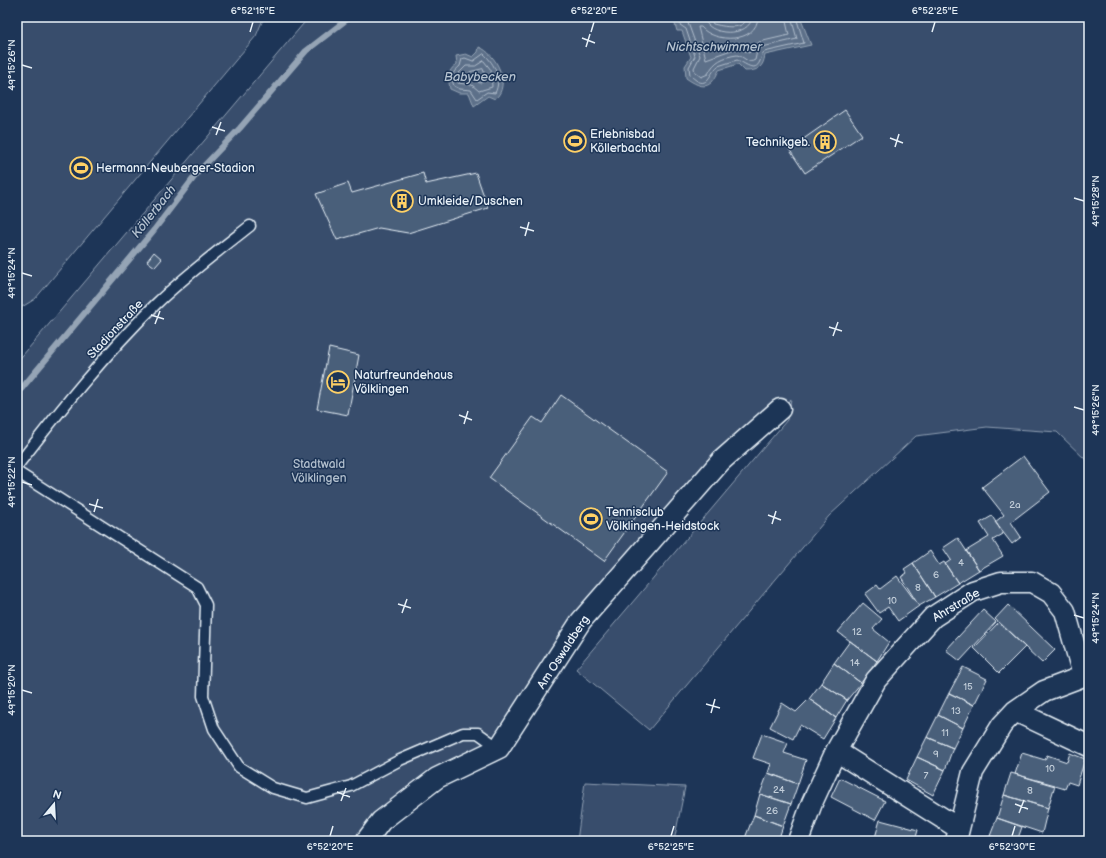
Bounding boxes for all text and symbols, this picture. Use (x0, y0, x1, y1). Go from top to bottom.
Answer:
text: 6°52'15"E (231, 5, 276, 17)
text: 6°52'20"E (571, 5, 618, 17)
text: 6°52'25"E (912, 5, 959, 17)
text: 49°15'26"N (6, 39, 18, 91)
water label: Nichtschwimmer (666, 39, 763, 55)
water label: Babybecken (444, 69, 516, 85)
place label: Erlebnisbad Köllerbachtal (590, 127, 660, 156)
sports icon: Erlebnisbad Köllerbachtal (562, 128, 588, 154)
building icon: Technikgeb. (812, 129, 838, 155)
place label: Technikgeb. (746, 135, 810, 150)
sports icon: Hermann-Neuberger-Stadion (68, 155, 94, 181)
place label: Hermann-Neuberger-Stadion (96, 161, 255, 176)
text: 49°15'28"N (1090, 175, 1102, 227)
water label: Köllerbach (128, 182, 179, 241)
building icon: Umkleide/Duschen (389, 188, 415, 214)
place label: Umkleide/Duschen (418, 194, 523, 209)
text: 49°15'24"N (6, 247, 18, 299)
street label: Stadionstraße (84, 297, 146, 362)
place label: Naturfreundehaus Völklingen (354, 368, 453, 397)
hotel icon: Naturfreundehaus Völklingen (325, 369, 351, 395)
text: 49°15'26"N (1090, 384, 1102, 436)
text: 49°15'22"N (6, 456, 18, 508)
park label: Stadtwald Völklingen (292, 457, 347, 486)
house number: 2a (1009, 499, 1021, 511)
place label: Tennisclub Völklingen-Heidstock (606, 505, 719, 534)
sports icon: Tennisclub Völklingen-Heidstock (578, 506, 604, 532)
house number: 4 (958, 557, 964, 569)
house number: 6 (933, 569, 939, 581)
house number: 8 (915, 582, 921, 594)
street label: Ahrstraße (930, 585, 983, 625)
text: 49°15'24"N (1090, 592, 1102, 644)
house number: 10 (887, 595, 897, 607)
street label: Am Oswaldberg (534, 613, 593, 692)
house number: 12 (852, 626, 862, 638)
house number: 14 (850, 657, 860, 669)
text: 49°15'20"N (6, 664, 18, 716)
house number: 15 (963, 681, 973, 693)
house number: 13 (951, 705, 961, 717)
house number: 11 (941, 727, 949, 739)
house number: 9 (933, 748, 939, 760)
house number: 10 (1045, 763, 1055, 775)
house number: 7 (924, 770, 929, 782)
north arrow (34, 784, 74, 824)
house number: 24 (773, 784, 785, 796)
house number: 8 (1027, 785, 1033, 797)
text: N (51, 788, 63, 802)
house number: 26 (766, 805, 778, 817)
text: 6°52'20"E (307, 841, 354, 853)
text: 6°52'25"E (648, 841, 695, 853)
text: 6°52'30"E (989, 841, 1036, 853)

